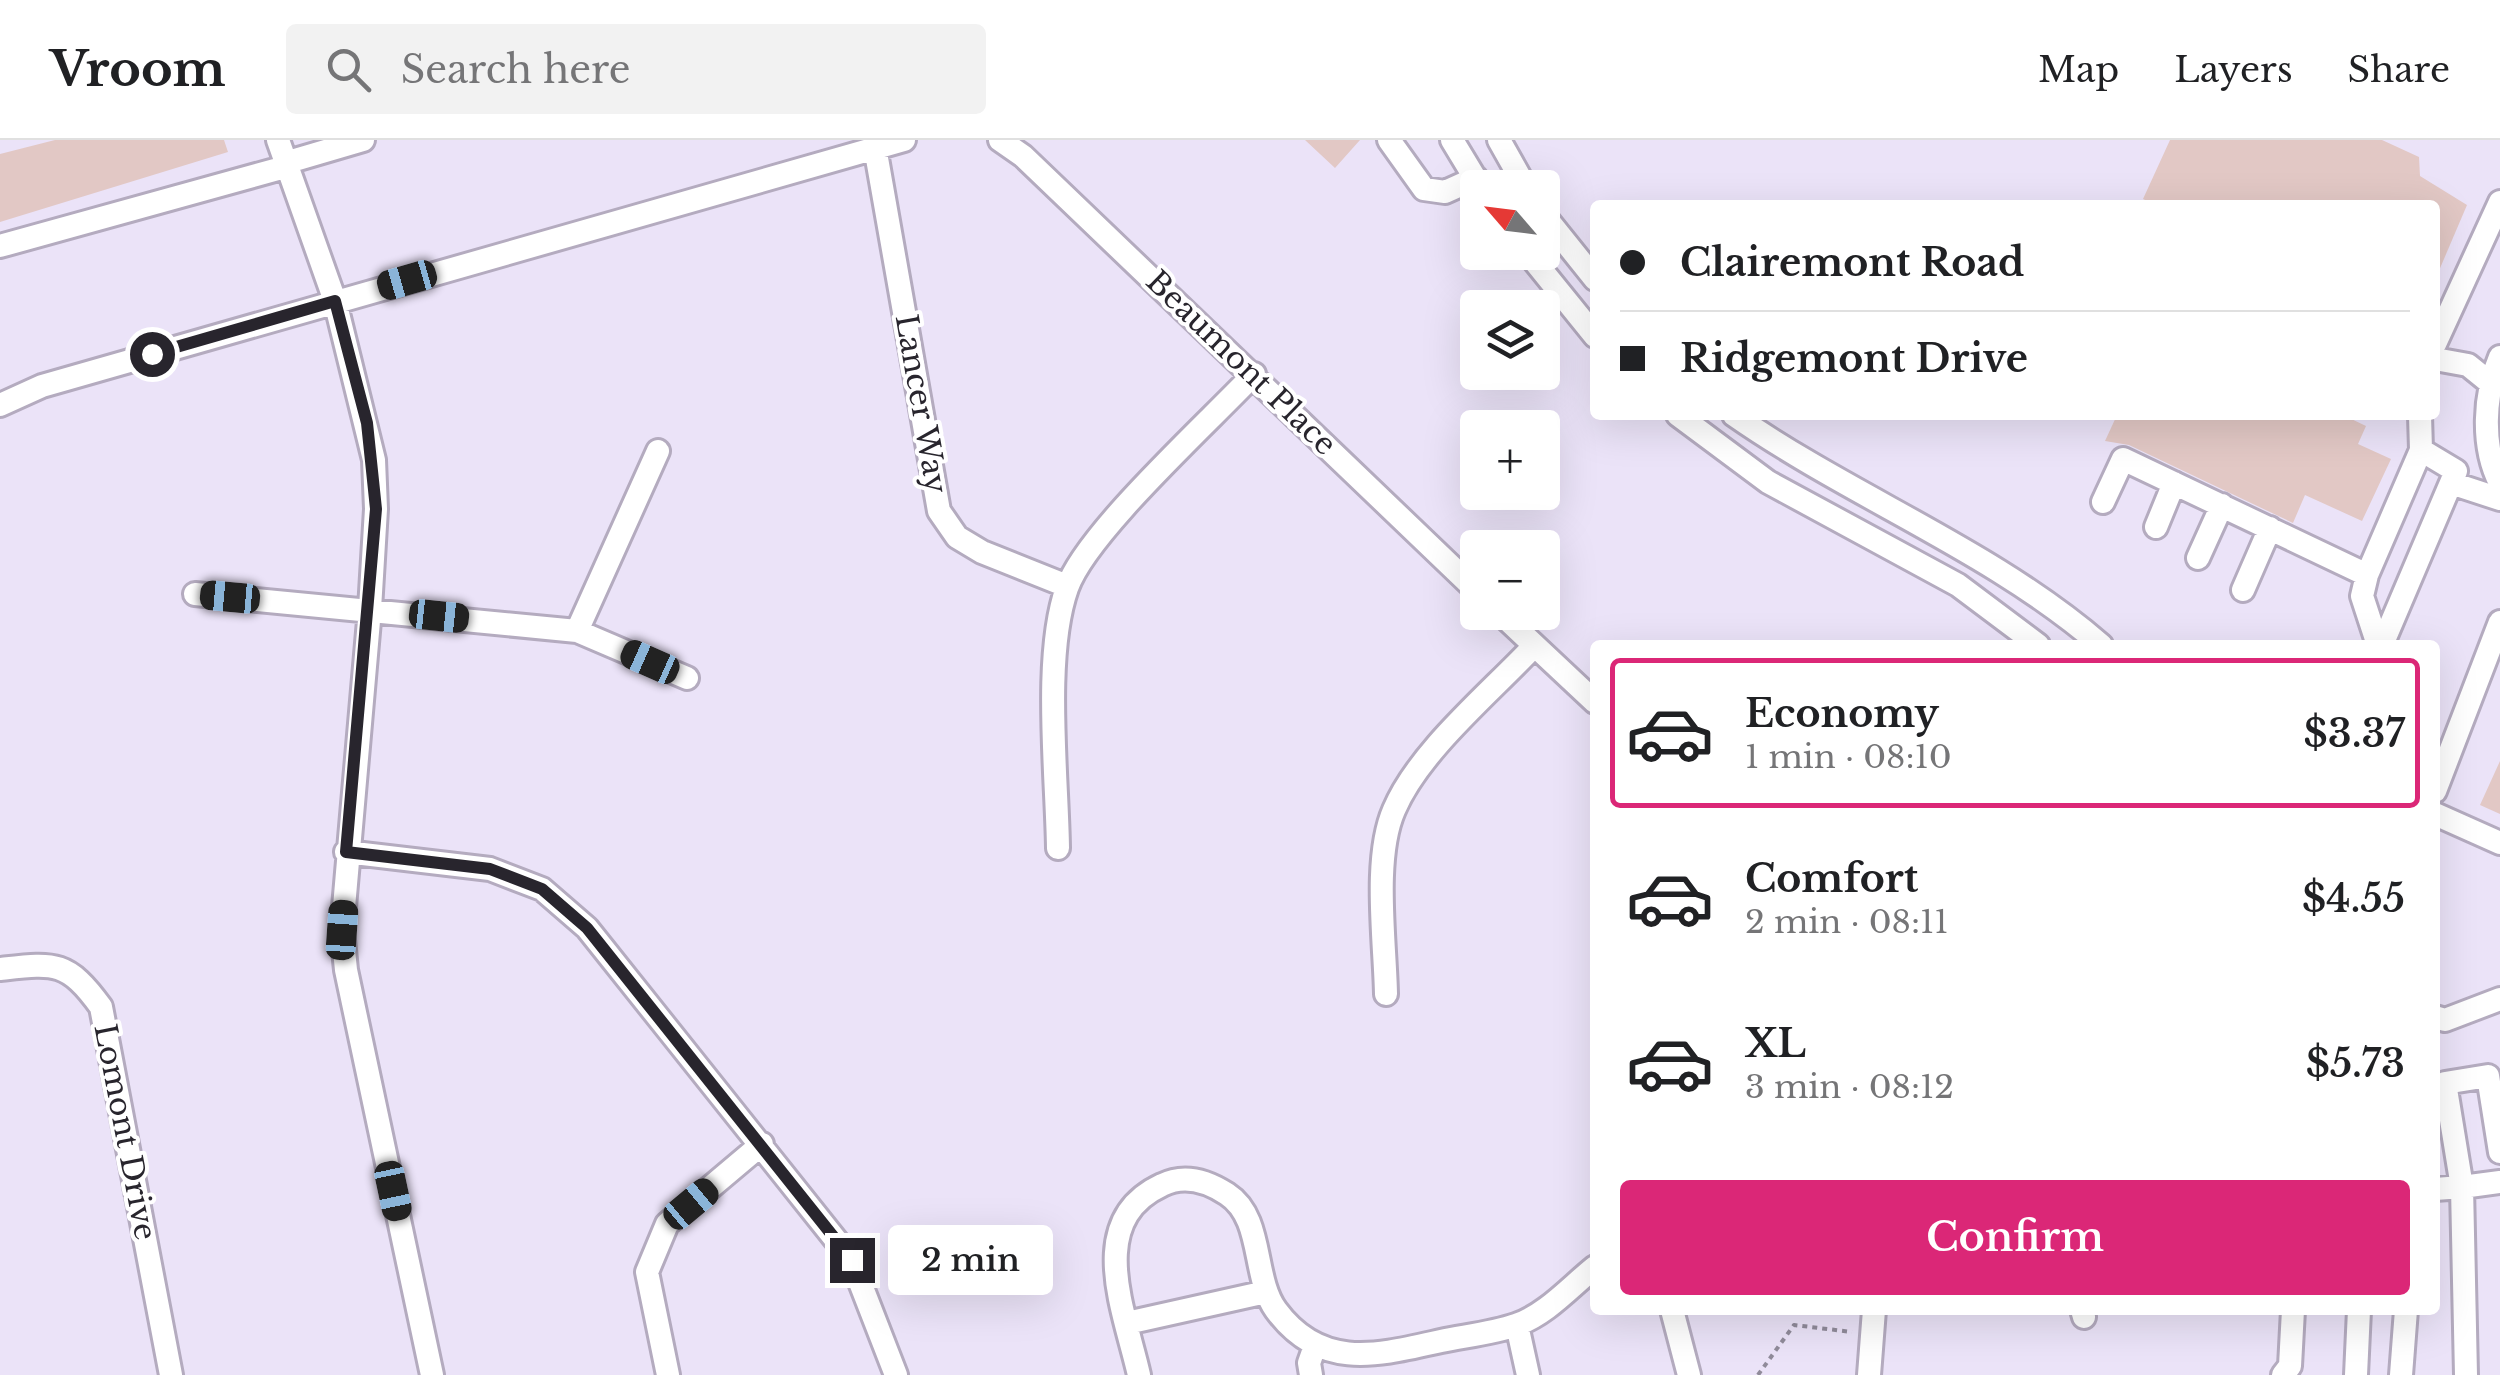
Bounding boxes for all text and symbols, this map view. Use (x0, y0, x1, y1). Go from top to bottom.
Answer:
search box (286, 24, 986, 114)
text: Vroom (50, 39, 226, 99)
icon: search (321, 42, 376, 97)
text: Search here (401, 46, 631, 93)
text: Map (2038, 48, 2119, 91)
text: Layers (2174, 48, 2293, 91)
text: Share (2348, 48, 2450, 91)
north arrow (1460, 170, 1560, 270)
map controls (1460, 170, 1560, 630)
text: Clairemont Road (1680, 239, 2024, 286)
car (374, 257, 440, 303)
street label: Beaumont Place (1139, 263, 1344, 463)
button: layers (1460, 290, 1560, 390)
street label: Lancer Way (888, 312, 955, 496)
route start (130, 332, 175, 377)
text: Ridgemont Drive (1680, 335, 2028, 382)
button: + (1460, 410, 1560, 510)
button: − (1460, 530, 1560, 630)
car (199, 579, 261, 615)
car (408, 598, 470, 634)
car (616, 636, 684, 688)
icon: car (1625, 688, 1715, 778)
text: Economy (1745, 690, 1939, 737)
text: $3.37 (2304, 710, 2405, 757)
text: 1 min · 08:10 (1745, 737, 1952, 777)
icon: car (1625, 853, 1715, 943)
text: Comfort (1745, 855, 1918, 902)
text: $4.55 (2302, 875, 2405, 922)
car (325, 899, 359, 961)
text: 2 min · 08:11 (1745, 902, 1949, 942)
icon: car (1625, 1018, 1715, 1108)
text: XL (1745, 1020, 1806, 1067)
street label: Lomont Drive (86, 1021, 165, 1243)
text: $5.73 (2306, 1040, 2405, 1087)
text: 3 min · 08:12 (1745, 1067, 1954, 1107)
car (372, 1159, 414, 1223)
car (658, 1173, 724, 1235)
button: Confirm (1620, 1180, 2410, 1295)
callout: 2 min (887, 1225, 1052, 1295)
route end (830, 1238, 875, 1283)
text: 2 min (921, 1240, 1020, 1280)

